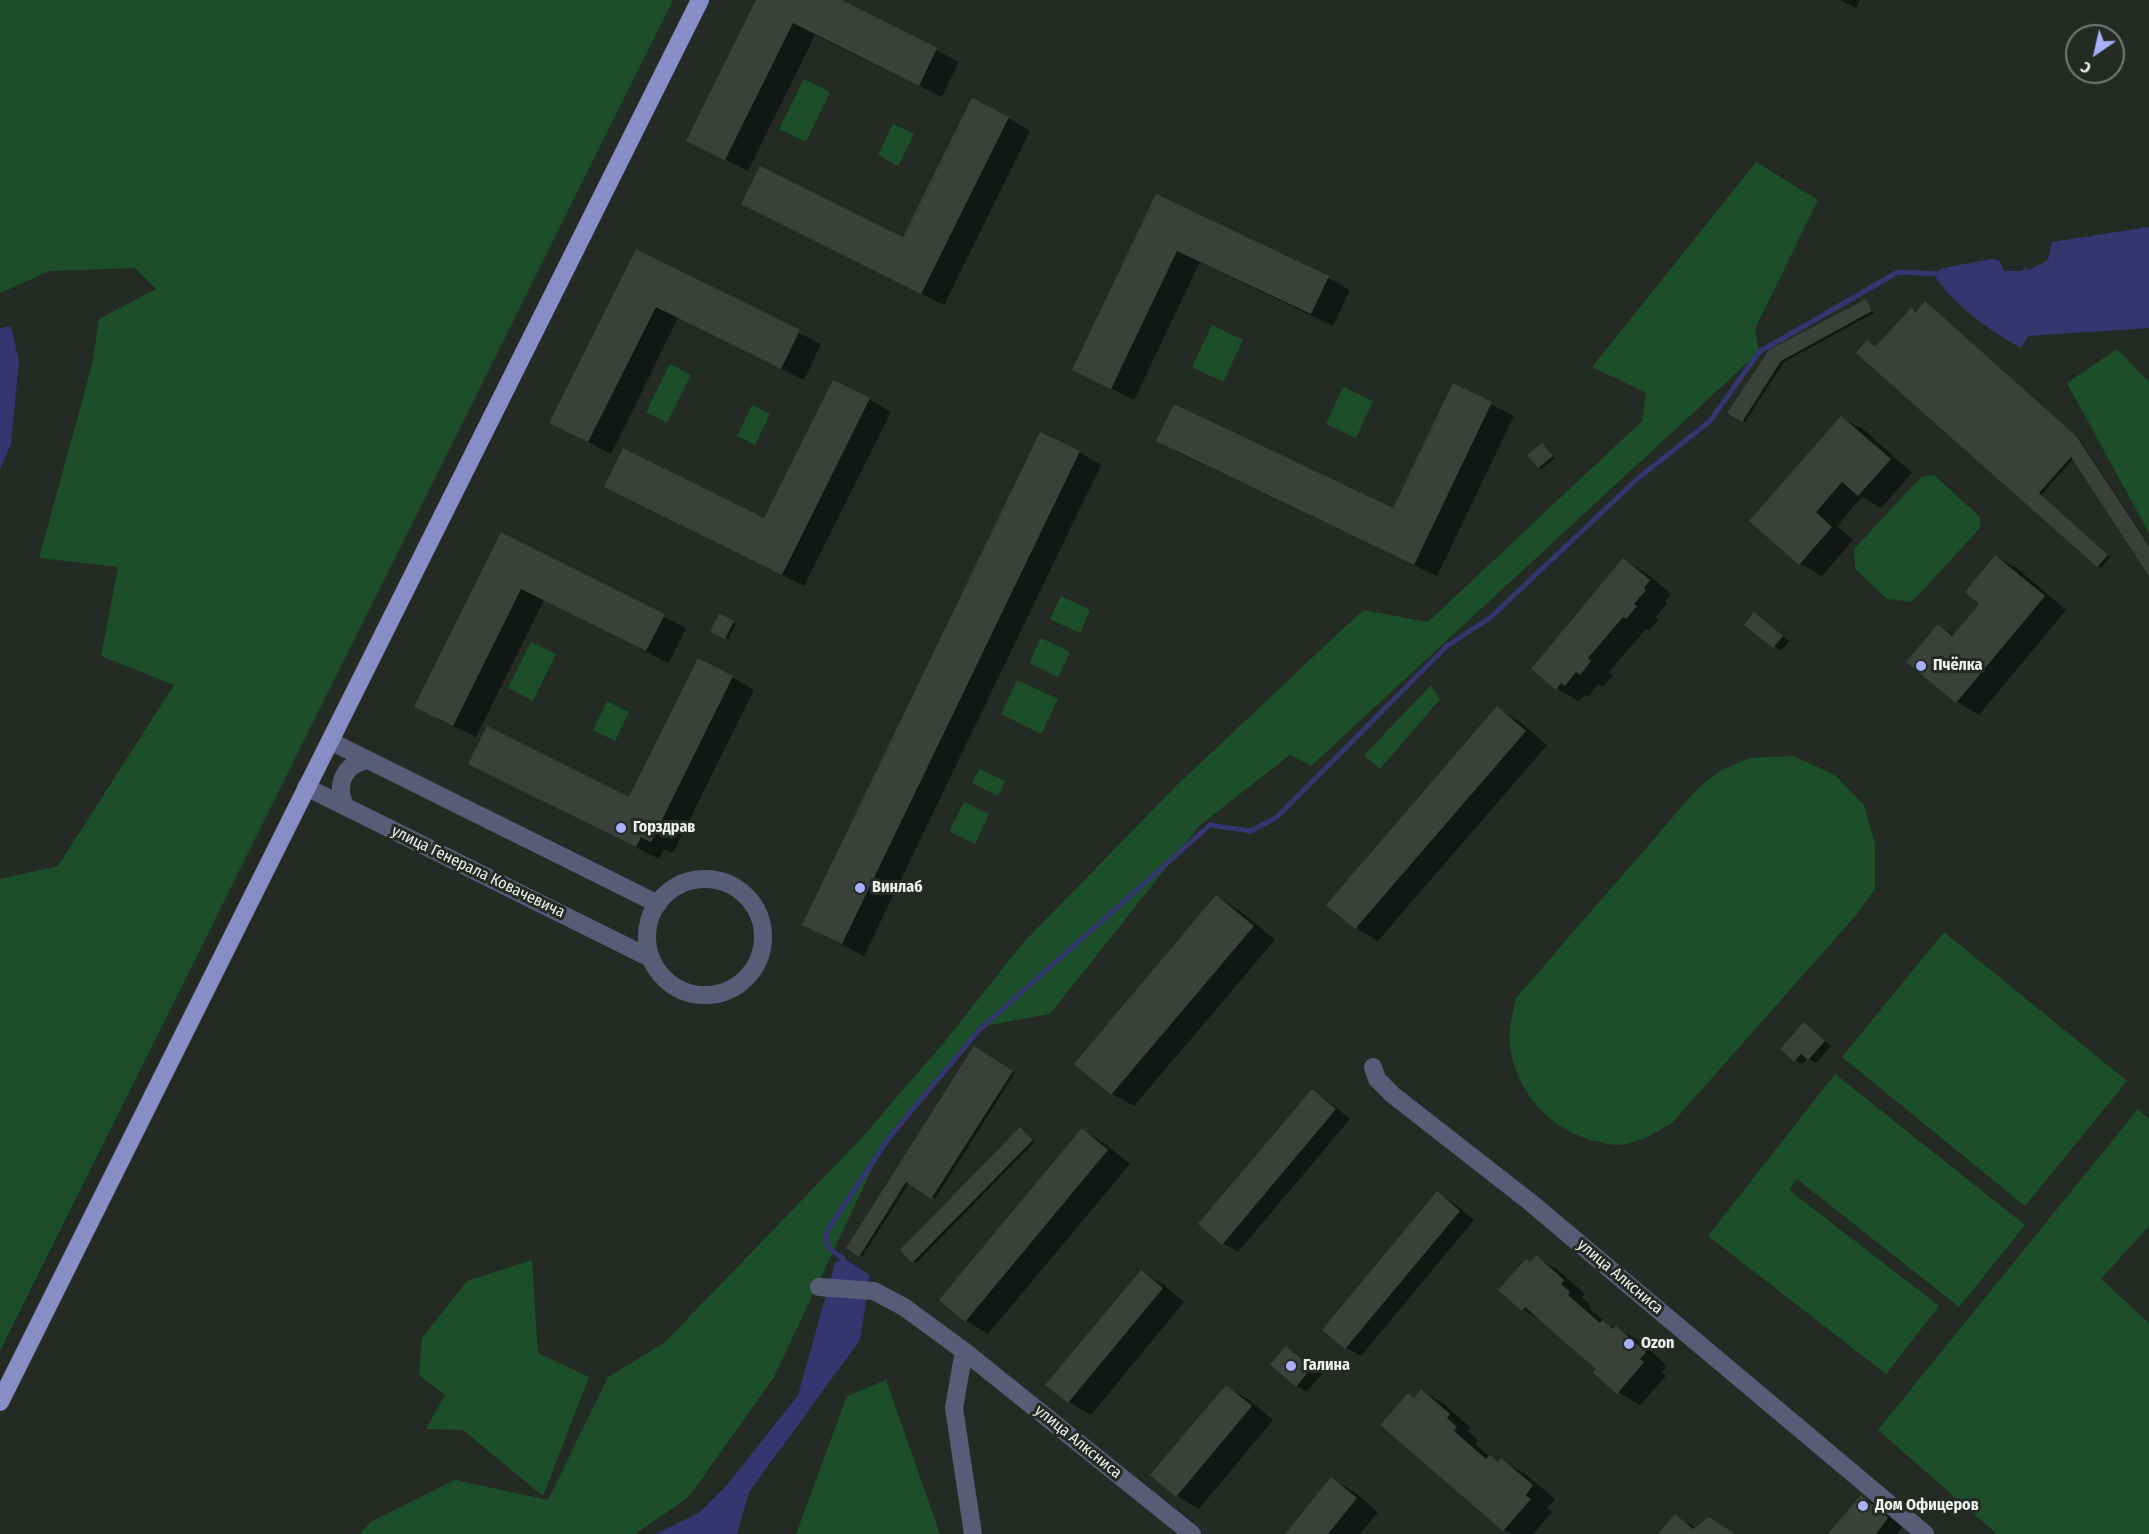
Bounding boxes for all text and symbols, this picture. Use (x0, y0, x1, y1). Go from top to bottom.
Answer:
north arrow (2065, 24, 2125, 84)
text: С (2077, 57, 2095, 78)
place label: Пчёлка (1933, 656, 1983, 676)
marker: Пчёлка (1914, 659, 1928, 673)
place label: Горздрав (633, 818, 695, 838)
marker: Горздрав (614, 821, 628, 835)
street label: улица Генерала Ковачевича (388, 822, 568, 922)
place label: Винлаб (872, 878, 923, 898)
marker: Винлаб (853, 881, 867, 895)
street label: улица Алксниса (1573, 1235, 1667, 1319)
place label: Ozon (1641, 1334, 1674, 1354)
marker: Ozon (1622, 1337, 1636, 1351)
place label: Галина (1303, 1356, 1350, 1376)
marker: Галина (1284, 1359, 1298, 1373)
street label: улица Алксниса (1031, 1401, 1125, 1483)
place label: Дом Офицеров (1875, 1496, 1979, 1516)
marker: Дом Офицеров (1856, 1499, 1870, 1513)

